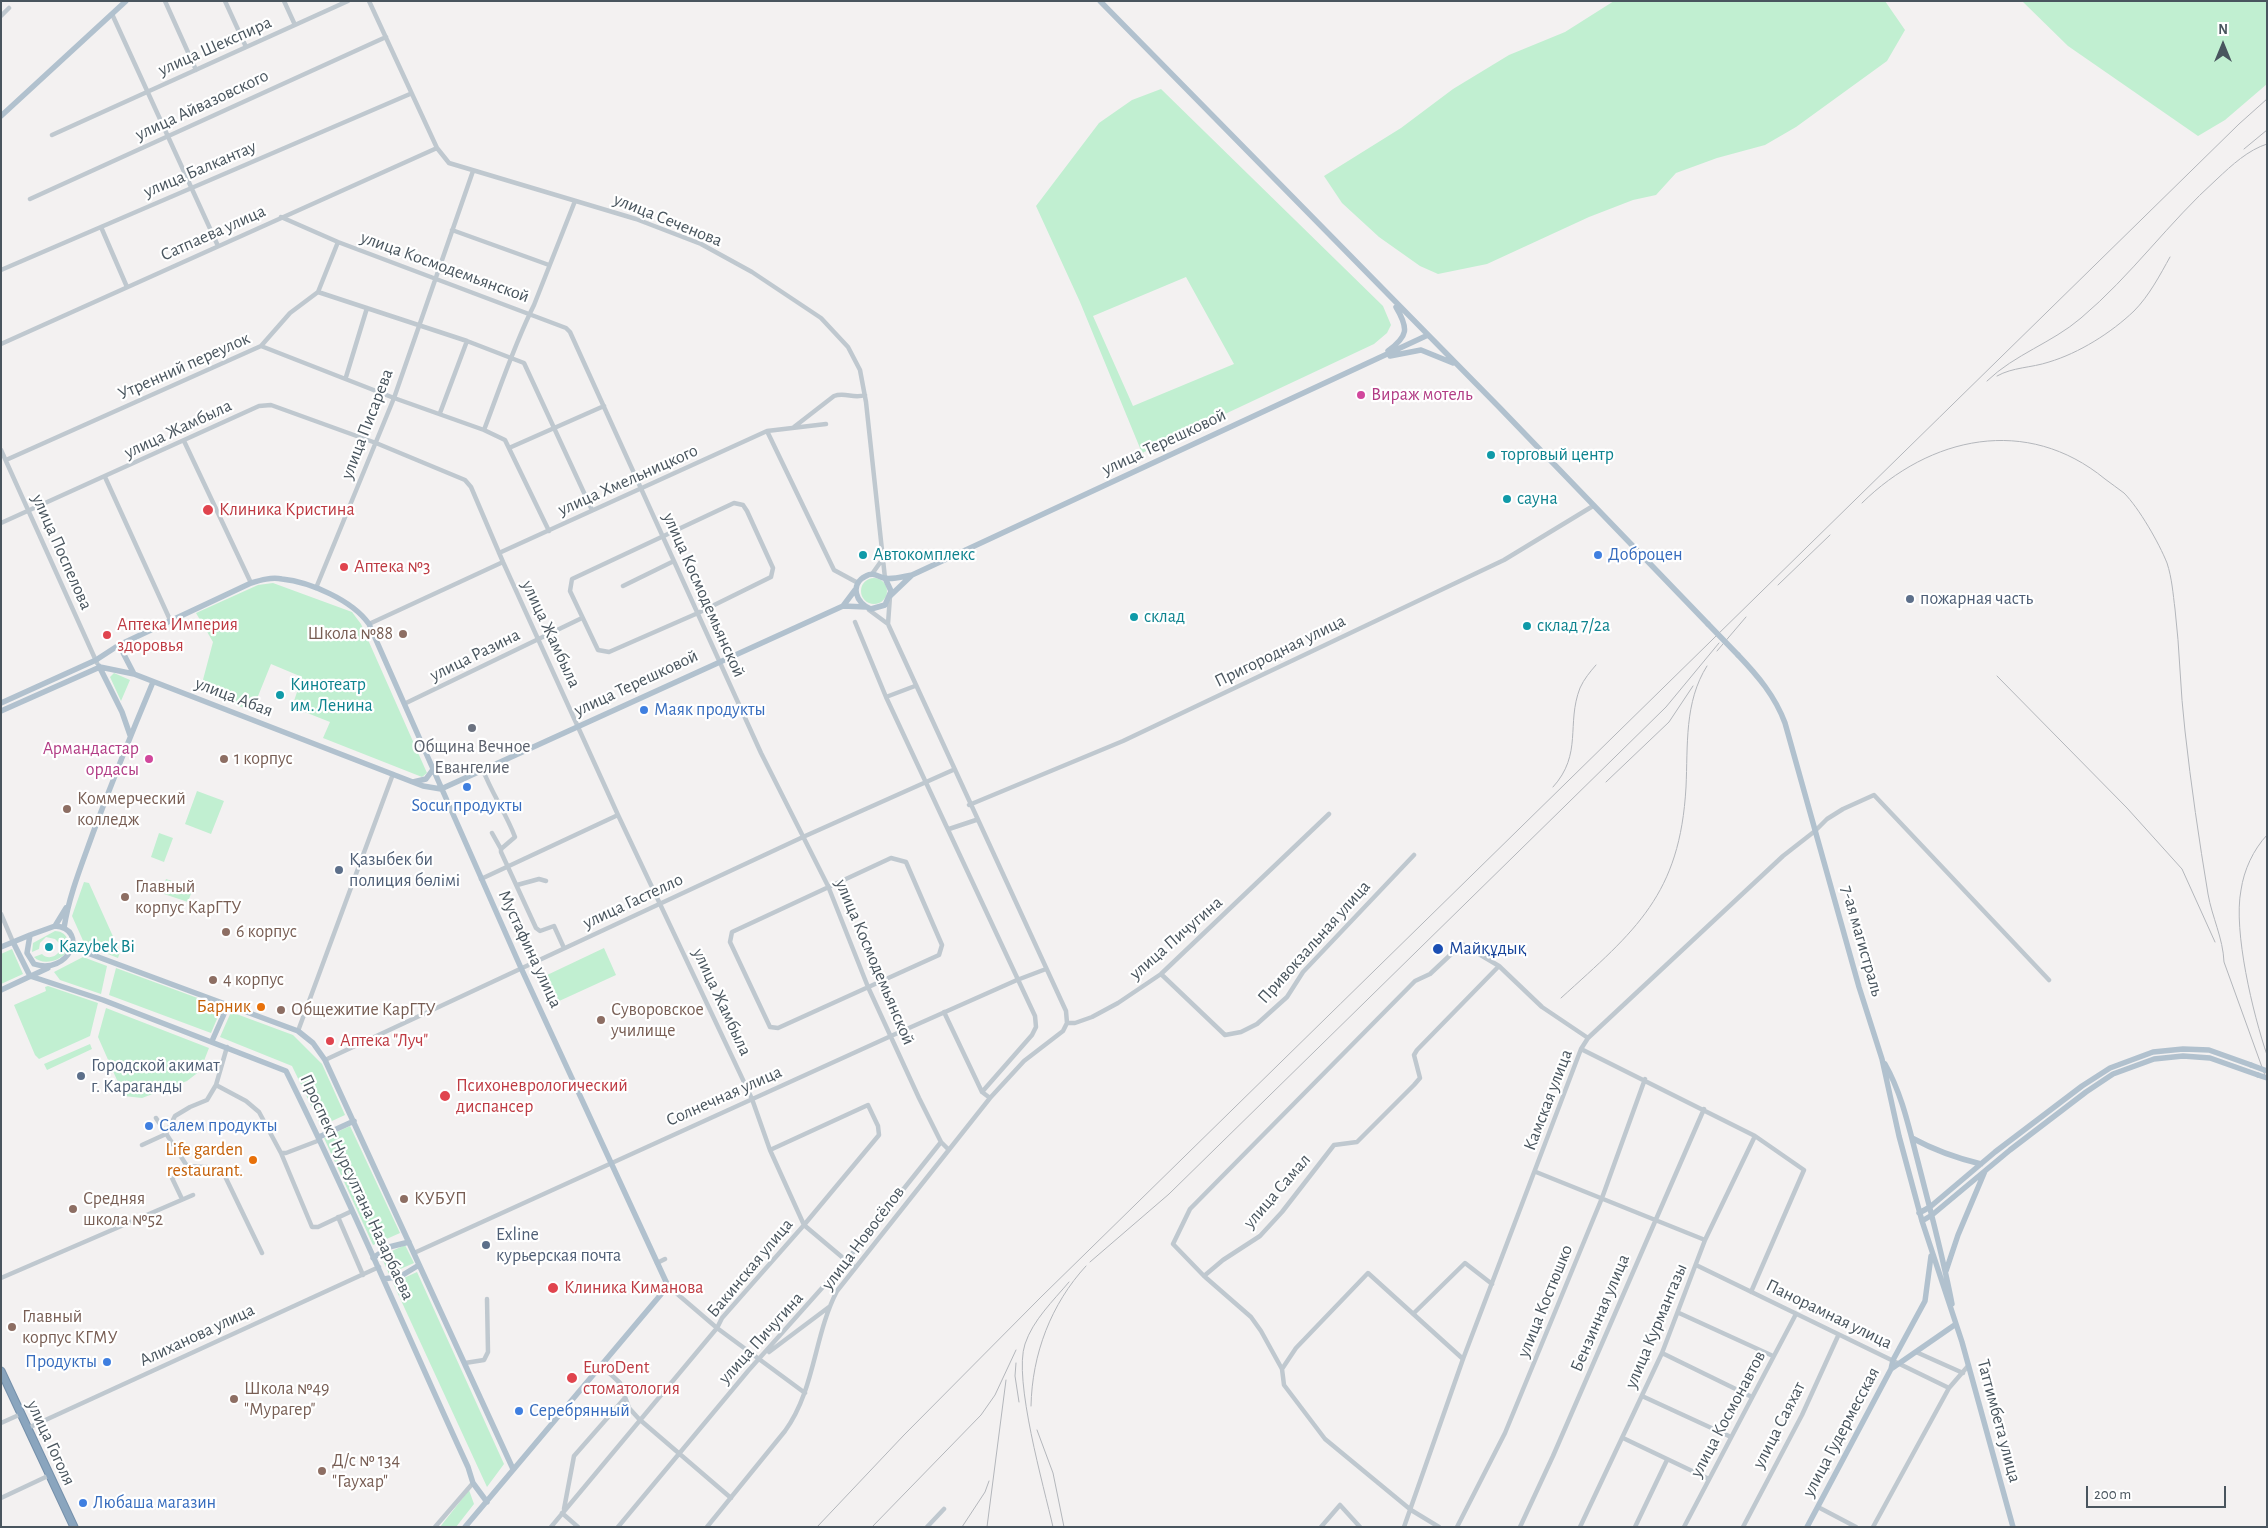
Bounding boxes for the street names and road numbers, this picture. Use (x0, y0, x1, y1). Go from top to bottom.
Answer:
street label: улица Шекспира (155, 11, 275, 81)
street label: улица Айвазовского (132, 65, 272, 145)
street label: улица Балкантау (141, 136, 259, 202)
street label: улица Сеченова (611, 188, 725, 252)
street label: Сатпаева улица (157, 200, 269, 266)
street label: улица Космодемьянской (358, 226, 532, 308)
street label: Утренний переулок (115, 327, 253, 405)
street label: улица Писарева (336, 366, 398, 482)
street label: улица Жамбыла (121, 395, 235, 463)
street label: улица Терешковой (1099, 404, 1229, 480)
street label: улица Хмельницкого (555, 439, 701, 521)
street label: улица Поспелова (27, 491, 97, 613)
street label: улица Космодемьянской (658, 509, 750, 681)
street label: улица Жамбыла (517, 577, 585, 691)
street label: Пригородная улица (1211, 610, 1349, 692)
street label: улица Разина (426, 624, 524, 686)
street label: улица Терешковой (571, 645, 701, 721)
street label: улица Абая (192, 672, 276, 722)
street label: улица Гастелло (580, 868, 686, 934)
street label: улица Космодемьянской (830, 876, 920, 1048)
street label: Привокзальная улица (1253, 876, 1375, 1008)
street label: 7-ая магистраль (1836, 883, 1888, 999)
street label: Мустафина улица (493, 887, 567, 1011)
street label: улица Пичугина (1125, 892, 1227, 984)
street label: улица Жамбыла (688, 945, 756, 1059)
street label: Камская улица (1519, 1046, 1577, 1154)
street label: Солнечная улица (663, 1061, 785, 1131)
street label: Проспект Нурсултана Назарбаева (295, 1071, 419, 1303)
street label: улица Самал (1239, 1149, 1315, 1233)
street label: улица Новосёлов (817, 1182, 909, 1294)
street label: Бакинская улица (702, 1214, 798, 1322)
street label: улица Костюшко (1513, 1242, 1577, 1360)
street label: Бензинная улица (1565, 1251, 1635, 1375)
street label: улица Курмангазы (1620, 1260, 1692, 1392)
street label: Панорамная улица (1762, 1274, 1896, 1354)
street label: улица Пичугина (714, 1288, 808, 1388)
street label: Алиханова улица (136, 1299, 258, 1371)
street label: улица Космонавтов (1685, 1347, 1771, 1481)
street label: Таттимбета улица (1972, 1357, 2026, 1485)
street label: улица Гудермесская (1798, 1363, 1884, 1501)
street label: улица Саяхат (1748, 1378, 1810, 1472)
street label: улица Гоголя (22, 1397, 80, 1489)

